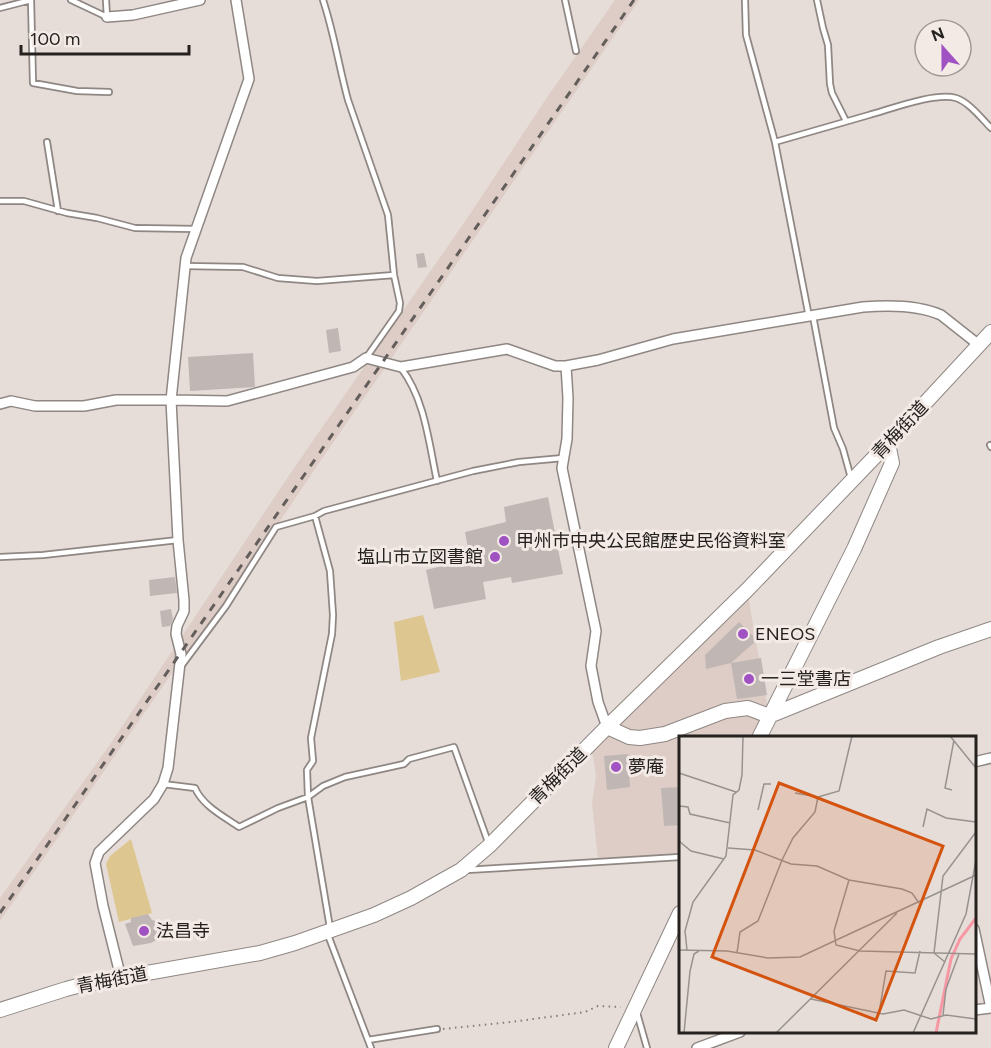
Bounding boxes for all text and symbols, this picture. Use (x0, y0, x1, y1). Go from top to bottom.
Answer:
scale bar (21, 18, 189, 56)
north arrow (913, 18, 973, 78)
text: N (929, 23, 947, 46)
text: 100 m (30, 28, 80, 50)
street label: 青梅街道 (867, 396, 933, 464)
place label: 甲州市中央公民館歴史民俗資料室 (516, 530, 786, 552)
marker: 甲州市中央公民館歴史民俗資料室 (497, 534, 511, 548)
place label: 塩山市立図書館 (357, 546, 483, 568)
marker: 塩山市立図書館 (488, 550, 502, 564)
place label: ENEOS (755, 623, 815, 645)
marker: ENEOS (736, 627, 750, 641)
place label: 一三堂書店 (761, 668, 851, 690)
marker: 一三堂書店 (742, 672, 756, 686)
inset map (679, 736, 976, 1033)
street label: 青梅街道 (525, 743, 591, 809)
place label: 夢庵 (628, 756, 664, 778)
marker: 夢庵 (609, 760, 623, 774)
place label: 法昌寺 (156, 920, 210, 942)
marker: 法昌寺 (137, 924, 151, 938)
street label: 青梅街道 (75, 962, 149, 998)

